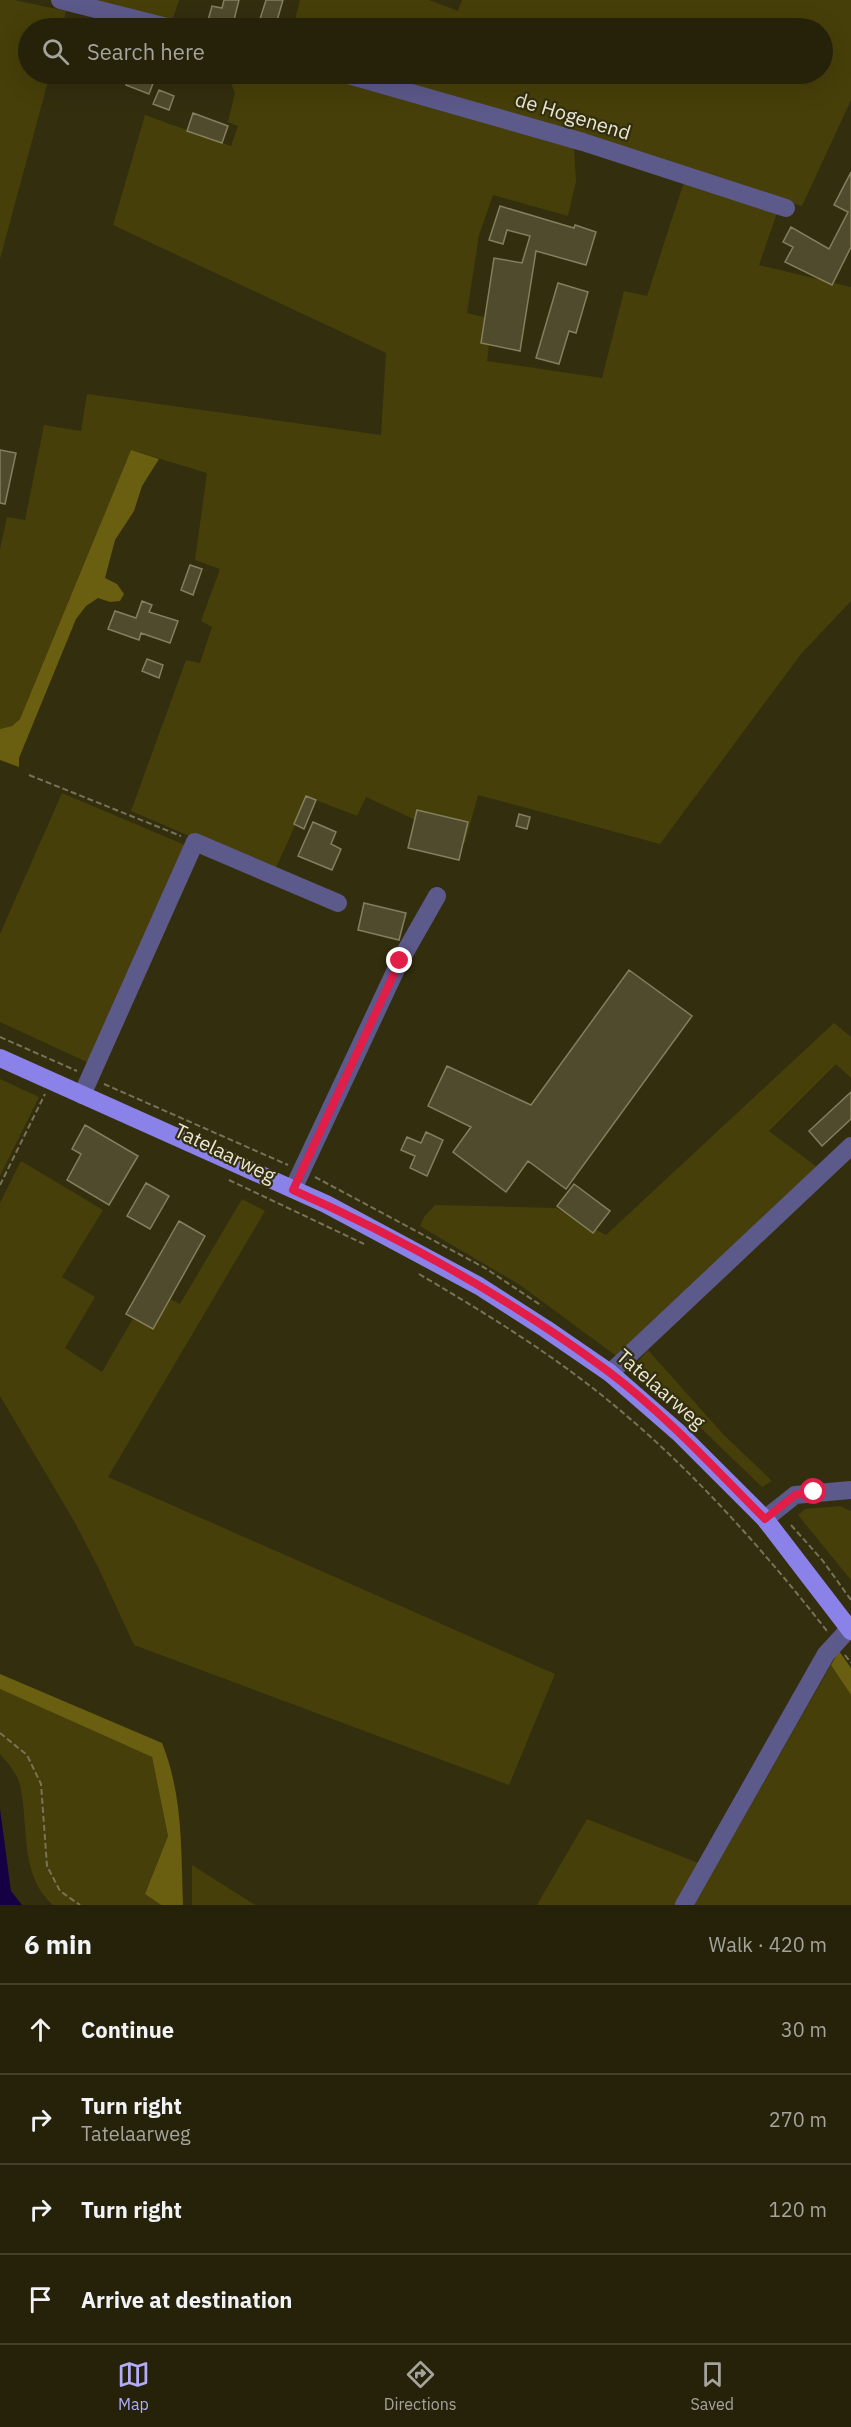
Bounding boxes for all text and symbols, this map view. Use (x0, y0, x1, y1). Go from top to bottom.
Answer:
search box (18, 18, 833, 84)
icon: search (39, 35, 72, 68)
text: Search here (87, 37, 205, 66)
street label: de Hogenend (512, 85, 634, 146)
route end (386, 947, 412, 973)
street label: Tatelaarweg (170, 1116, 281, 1189)
street label: Tatelaarweg (611, 1342, 712, 1435)
route start (800, 1478, 826, 1504)
text: 6 min (24, 1927, 92, 1961)
text: Walk · 420 m (709, 1931, 827, 1958)
icon: ahead (24, 2013, 57, 2046)
text: Continue (81, 2015, 174, 2044)
text: 30 m (781, 2016, 827, 2043)
text: Turn right (81, 2091, 182, 2120)
icon: right (24, 2103, 57, 2136)
text: 270 m (769, 2106, 827, 2133)
text: Tatelaarweg (81, 2120, 191, 2147)
icon: right (24, 2193, 57, 2226)
text: Turn right (81, 2195, 182, 2224)
text: 120 m (769, 2196, 827, 2223)
icon: arrive (24, 2283, 57, 2316)
text: Arrive at destination (81, 2285, 292, 2314)
tab: Map (117, 2358, 150, 2414)
tab: Directions (384, 2358, 457, 2414)
tab: Saved (691, 2358, 734, 2414)

